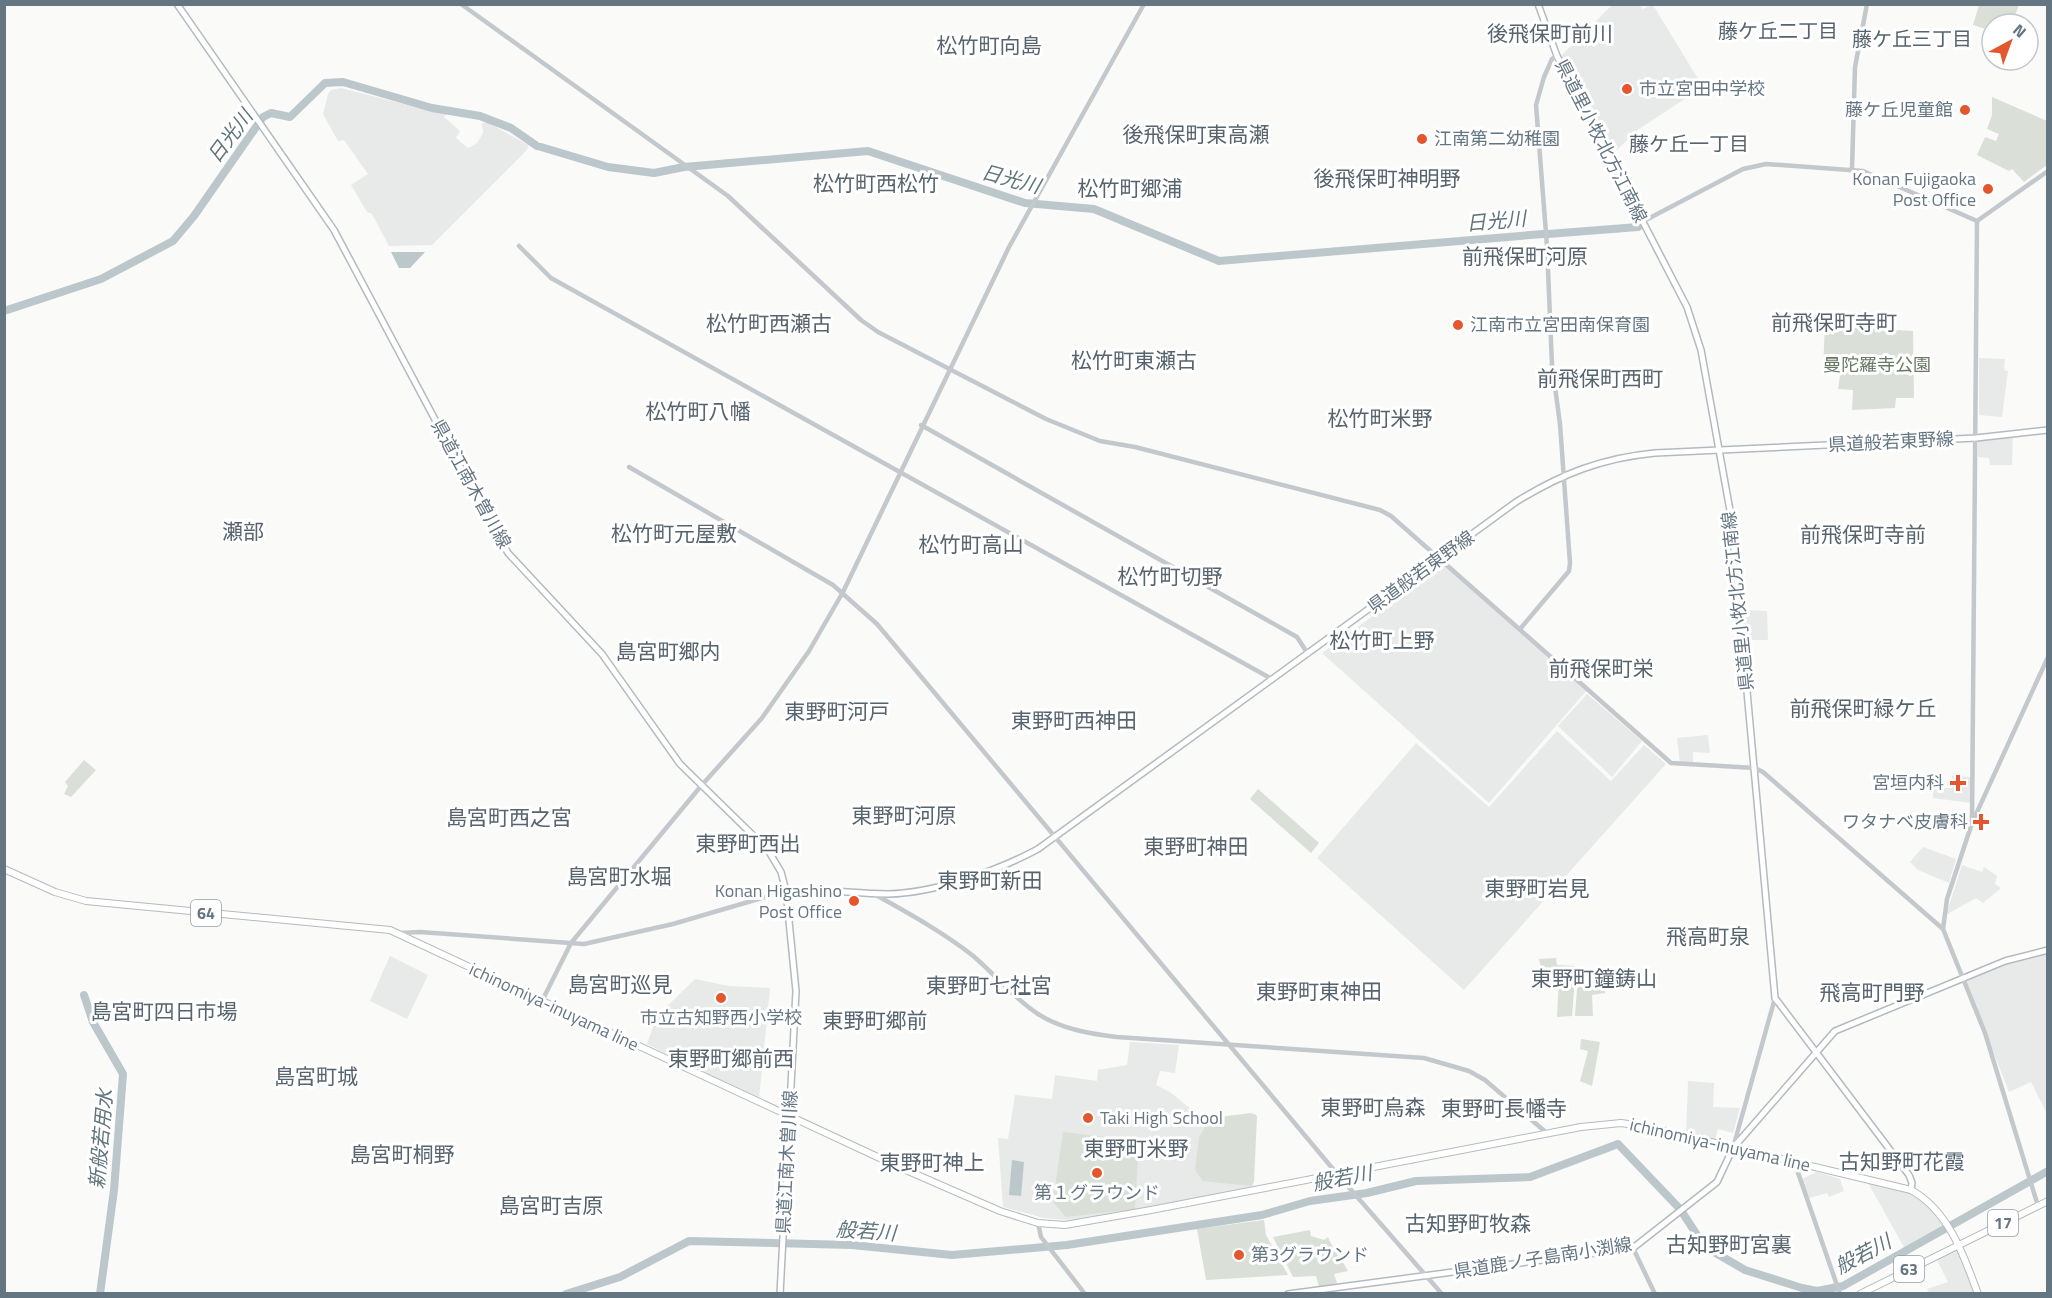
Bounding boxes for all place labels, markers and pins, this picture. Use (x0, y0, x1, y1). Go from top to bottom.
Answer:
place label: 市立宮田中学校 (1639, 75, 1765, 102)
marker: 市立宮田中学校 (1620, 82, 1634, 96)
place label: 藤ケ丘児童館 (1845, 96, 1953, 123)
marker: 藤ケ丘児童館 (1958, 103, 1972, 117)
place label: 江南第二幼稚園 (1434, 125, 1560, 152)
marker: 江南第二幼稚園 (1415, 132, 1429, 146)
place label: Konan Fujigaoka Post Office (1852, 165, 1976, 213)
marker: Konan Fujigaoka Post Office (1981, 182, 1995, 196)
place label: 江南市立宮田南保育園 (1470, 311, 1650, 338)
marker: 江南市立宮田南保育園 (1451, 318, 1465, 332)
place label: 宮垣内科 (1872, 769, 1944, 796)
marker: 宮垣内科 (1949, 774, 1967, 792)
place label: ワタナベ皮膚科 (1842, 808, 1968, 835)
marker: ワタナベ皮膚科 (1972, 813, 1990, 831)
place label: Konan Higashino Post Office (715, 877, 842, 925)
marker: Konan Higashino Post Office (847, 894, 861, 908)
marker: 市立古知野西小学校 (714, 991, 728, 1005)
place label: 市立古知野西小学校 (640, 1004, 802, 1031)
place label: Taki High School (1100, 1104, 1223, 1131)
marker: Taki High School (1081, 1111, 1095, 1125)
marker: 第１グラウンド (1090, 1166, 1104, 1180)
place label: 第１グラウンド (1034, 1179, 1160, 1206)
place label: 第3グラウンド (1251, 1241, 1369, 1268)
marker: 第3グラウンド (1232, 1248, 1246, 1262)

